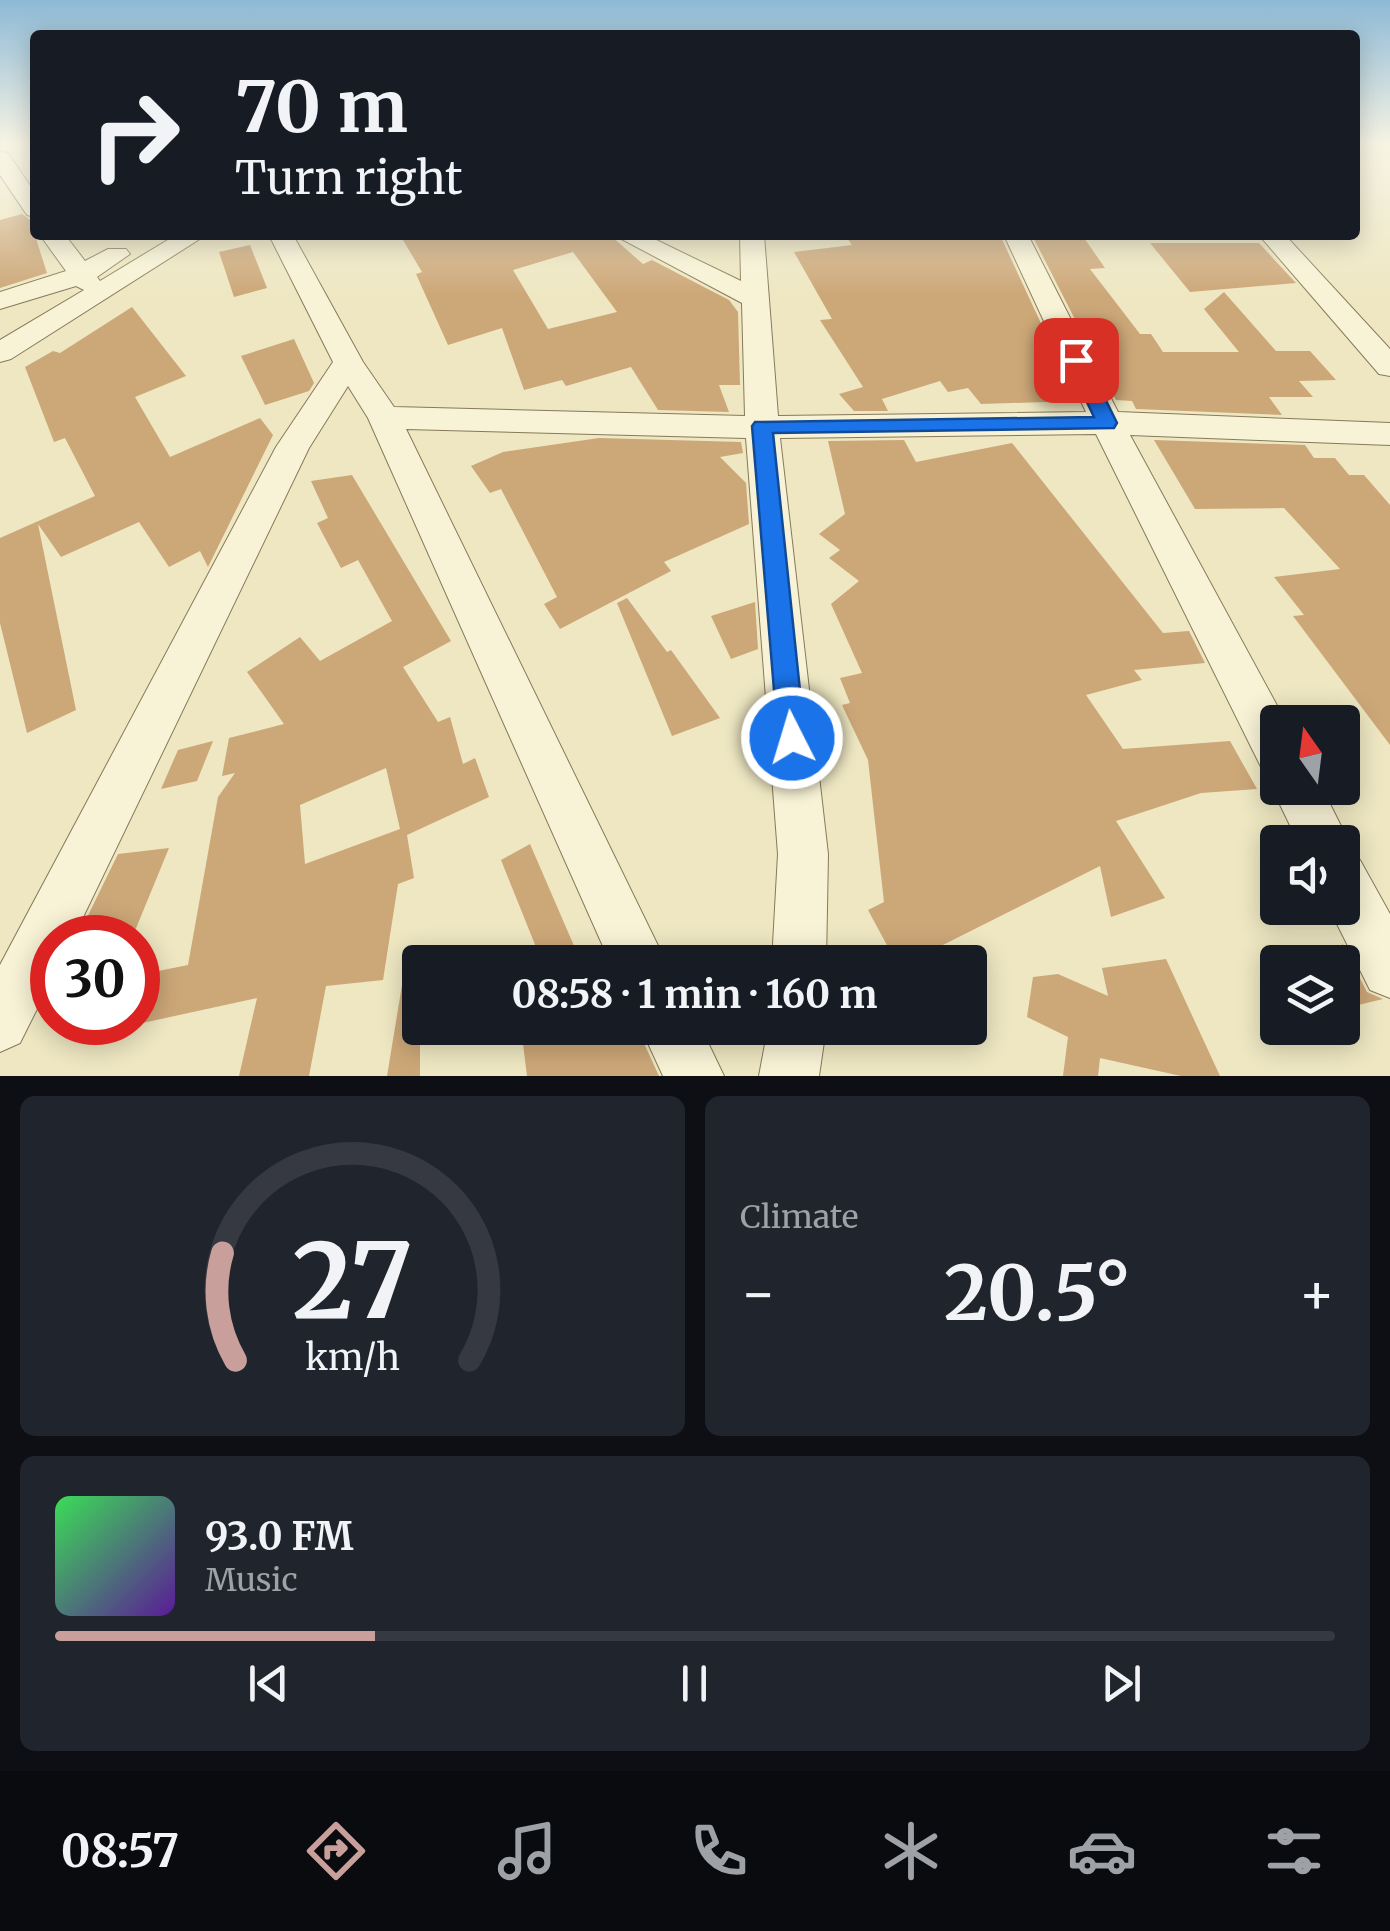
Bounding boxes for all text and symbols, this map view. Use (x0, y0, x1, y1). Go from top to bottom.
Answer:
text: 70 m (235, 63, 408, 151)
icon: right (70, 70, 200, 200)
text: Turn right (235, 150, 463, 206)
pin (1034, 318, 1119, 403)
icon: arrive (1049, 333, 1104, 388)
position arrow (740, 686, 844, 790)
north arrow (1260, 705, 1360, 805)
map controls (1260, 705, 1360, 1045)
button: sound (1260, 825, 1360, 925)
speed limit sign: 30 (30, 915, 160, 1045)
button: layers (1260, 945, 1360, 1045)
text: 08:58 · 1 min · 160 m (512, 971, 877, 1018)
text: Climate (740, 1197, 858, 1237)
text: 27 (292, 1216, 413, 1346)
text: 20.5° (944, 1246, 1131, 1340)
text: − (740, 1259, 777, 1328)
text: + (1298, 1259, 1335, 1328)
text: km/h (305, 1335, 400, 1380)
text: 93.0 FM (205, 1513, 353, 1560)
text: Music (205, 1560, 298, 1600)
icon: previous (241, 1656, 296, 1711)
icon: pause (667, 1656, 722, 1711)
icon: next (1094, 1656, 1149, 1711)
icon: directions (301, 1816, 371, 1886)
icon: music (492, 1816, 562, 1886)
icon: phone (684, 1816, 754, 1886)
icon: climate (876, 1816, 946, 1886)
icon: car (1067, 1816, 1137, 1886)
icon: filters (1259, 1816, 1329, 1886)
text: 08:57 (61, 1823, 179, 1879)

